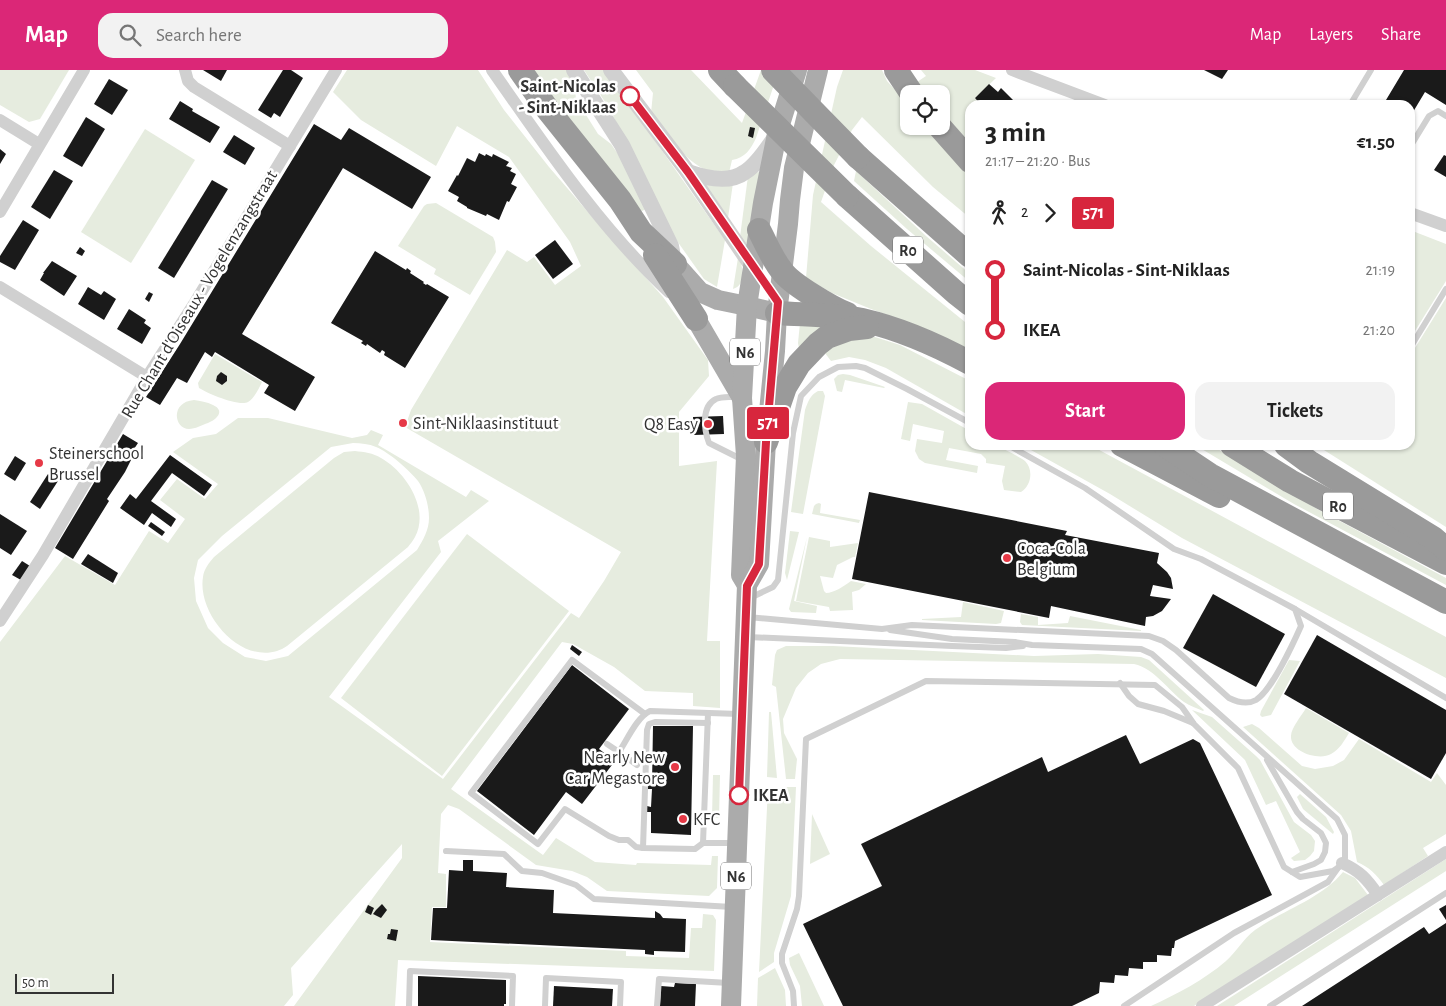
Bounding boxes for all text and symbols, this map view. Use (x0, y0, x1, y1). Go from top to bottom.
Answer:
search box (98, 13, 448, 58)
icon: search (116, 21, 144, 49)
text: Map (25, 23, 68, 47)
text: Search here (156, 26, 242, 45)
text: Map (1250, 26, 1281, 44)
text: Layers (1309, 26, 1353, 44)
text: Share (1381, 26, 1421, 44)
place label: Saint-Nicolas - Sint-Niklaas (519, 78, 616, 117)
map controls (900, 85, 950, 135)
button: locate (900, 85, 950, 135)
marker: Saint-Nicolas - Sint-Niklaas (620, 86, 640, 106)
text: 3 min (985, 119, 1046, 147)
text: €1.50 (1357, 133, 1395, 152)
text: 21:17 – 21:20 · Bus (985, 153, 1090, 169)
street label: Rue Chant d'Oiseaux - Vogelenzangstraat (119, 167, 281, 422)
icon: walk (985, 199, 1013, 227)
icon: forward (1036, 199, 1064, 227)
text: 2 (1021, 204, 1028, 220)
text: 571 (1082, 204, 1104, 222)
road number: R0 (893, 236, 923, 264)
text: Saint-Nicolas - Sint-Niklaas (1023, 261, 1230, 280)
text: 21:19 (1366, 262, 1395, 278)
text: IKEA (1023, 321, 1061, 340)
text: 21:20 (1363, 322, 1395, 338)
road number: N6 (730, 338, 760, 366)
button: Start (985, 382, 1185, 440)
button: Tickets (1195, 382, 1395, 440)
line badge: 571 (739, 407, 797, 439)
text: 571 (757, 414, 779, 432)
place label: Sint-Niklaasinstituut (413, 415, 559, 433)
place label: Q8 Easy (644, 416, 698, 434)
marker: Sint-Niklaasinstituut (397, 417, 409, 429)
marker: Q8 Easy (702, 418, 714, 430)
place label: Steinerschool Brussel (49, 445, 144, 484)
marker: Steinerschool Brussel (33, 457, 45, 469)
road number: R0 (1323, 492, 1353, 520)
place label: Coca-Cola Belgium (1017, 540, 1086, 579)
marker: Coca-Cola Belgium (1001, 552, 1013, 564)
place label: Nearly New Car Megastore (565, 749, 665, 788)
marker: Nearly New Car Megastore (669, 761, 681, 773)
marker: IKEA (729, 785, 749, 805)
place label: IKEA (753, 787, 789, 805)
place label: KFC (693, 811, 720, 829)
marker: KFC (677, 813, 689, 825)
road number: N6 (721, 862, 751, 889)
scale bar (15, 971, 114, 994)
text: 50 m (22, 976, 49, 990)

